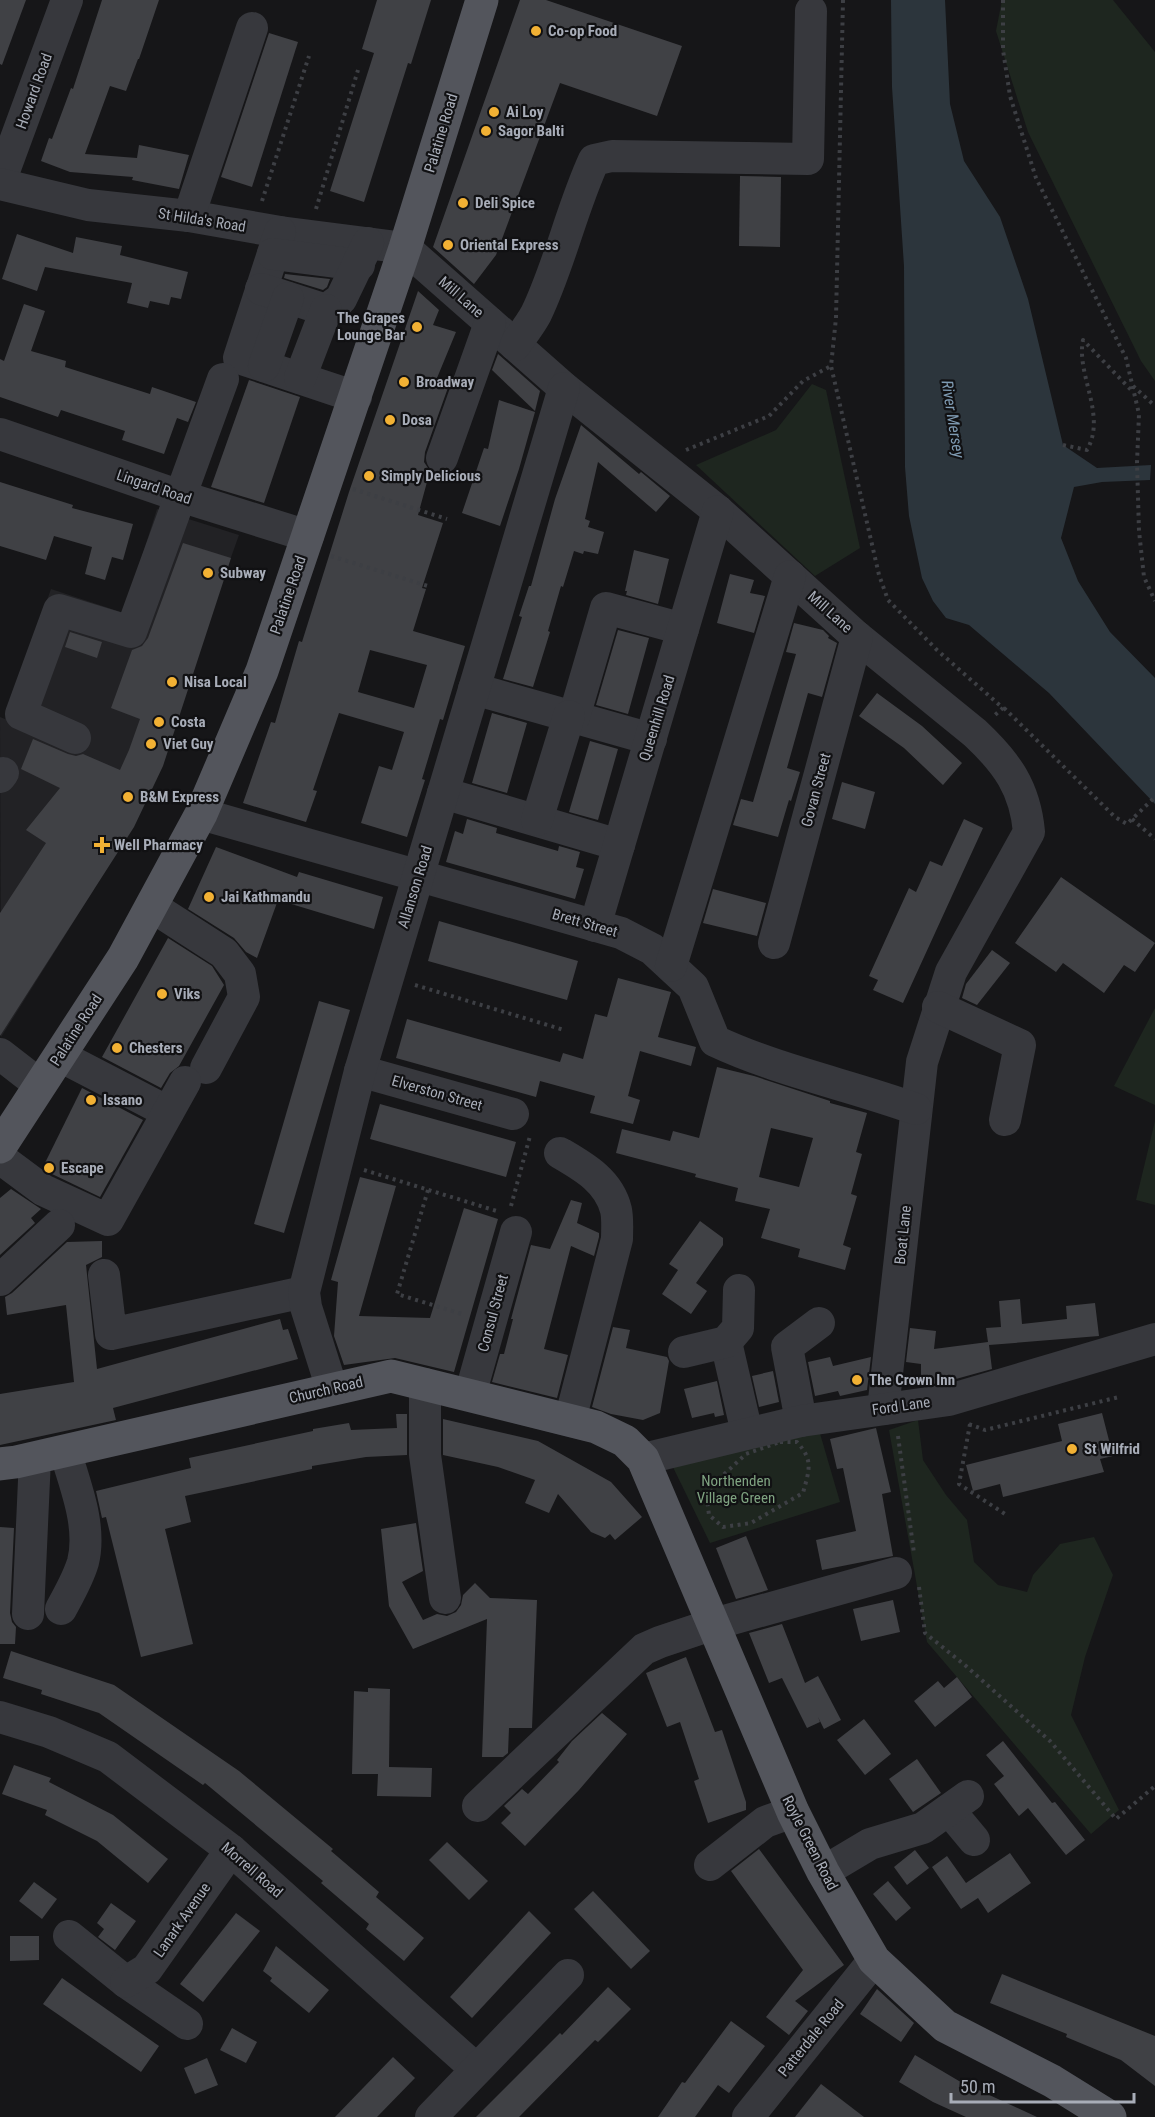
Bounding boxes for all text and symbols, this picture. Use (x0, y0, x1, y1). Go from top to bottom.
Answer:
place label: Co-op Food (548, 22, 617, 40)
marker: Co-op Food (529, 24, 543, 38)
street label: Howard Road (12, 51, 56, 131)
street label: Palatine Road (420, 91, 462, 175)
place label: Ai Loy (506, 103, 544, 121)
marker: Ai Loy (487, 105, 501, 119)
place label: Sagor Balti (498, 122, 564, 140)
marker: Sagor Balti (479, 124, 493, 138)
place label: Deli Spice (475, 194, 535, 212)
marker: Deli Spice (456, 196, 470, 210)
street label: St Hilda's Road (157, 204, 247, 236)
place label: Oriental Express (460, 236, 559, 254)
marker: Oriental Express (441, 238, 455, 252)
street label: Mill Lane (435, 273, 487, 321)
place label: The Grapes Lounge Bar (337, 309, 405, 344)
marker: The Grapes Lounge Bar (410, 320, 424, 334)
place label: Broadway (416, 373, 475, 391)
marker: Broadway (397, 375, 411, 389)
water label: River Mersey (937, 379, 969, 460)
place label: Dosa (402, 411, 432, 429)
marker: Dosa (383, 413, 397, 427)
street label: Lingard Road (114, 466, 194, 508)
place label: Simply Delicious (381, 467, 481, 485)
marker: Simply Delicious (362, 469, 376, 483)
street label: Palatine Road (266, 553, 310, 637)
place label: Subway (220, 564, 266, 582)
marker: Subway (201, 566, 215, 580)
street label: Mill Lane (804, 587, 856, 637)
place label: Nisa Local (184, 673, 247, 691)
street label: Queenhill Road (635, 673, 679, 763)
marker: Nisa Local (165, 675, 179, 689)
place label: Costa (171, 713, 206, 731)
marker: Costa (152, 715, 166, 729)
place label: Viet Guy (163, 735, 214, 753)
marker: Viet Guy (144, 737, 158, 751)
street label: Govan Street (798, 751, 834, 829)
place label: B&M Express (140, 788, 219, 806)
marker: B&M Express (121, 790, 135, 804)
place label: Well Pharmacy (114, 836, 203, 854)
marker: Well Pharmacy (95, 838, 109, 852)
street label: Allanson Road (394, 844, 436, 930)
place label: Jai Kathmandu (221, 888, 310, 906)
marker: Jai Kathmandu (202, 890, 216, 904)
street label: Brett Street (550, 905, 620, 941)
place label: Viks (174, 985, 201, 1003)
marker: Viks (155, 987, 169, 1001)
street label: Palatine Road (46, 991, 106, 1069)
place label: Chesters (129, 1039, 183, 1057)
marker: Chesters (110, 1041, 124, 1055)
street label: Elverston Street (390, 1071, 484, 1115)
place label: Issano (103, 1091, 143, 1109)
marker: Issano (84, 1093, 98, 1107)
place label: Escape (61, 1159, 104, 1177)
marker: Escape (42, 1161, 56, 1175)
street label: Boat Lane (891, 1205, 915, 1265)
street label: Consul Street (474, 1272, 512, 1354)
place label: The Crown Inn (869, 1371, 955, 1389)
street label: Church Road (287, 1373, 365, 1407)
marker: The Crown Inn (850, 1373, 864, 1387)
street label: Ford Lane (871, 1393, 931, 1419)
place label: St Wilfrid (1084, 1440, 1140, 1458)
marker: St Wilfrid (1065, 1442, 1079, 1456)
park label: Northenden Village Green (697, 1472, 775, 1507)
street label: Royle Green Road (778, 1793, 842, 1893)
street label: Morrell Road (218, 1838, 286, 1902)
street label: Lanark Avenue (150, 1879, 214, 1961)
street label: Patterdale Road (774, 1996, 848, 2080)
scale bar (951, 2066, 1134, 2104)
text: 50 m (960, 2076, 995, 2097)

